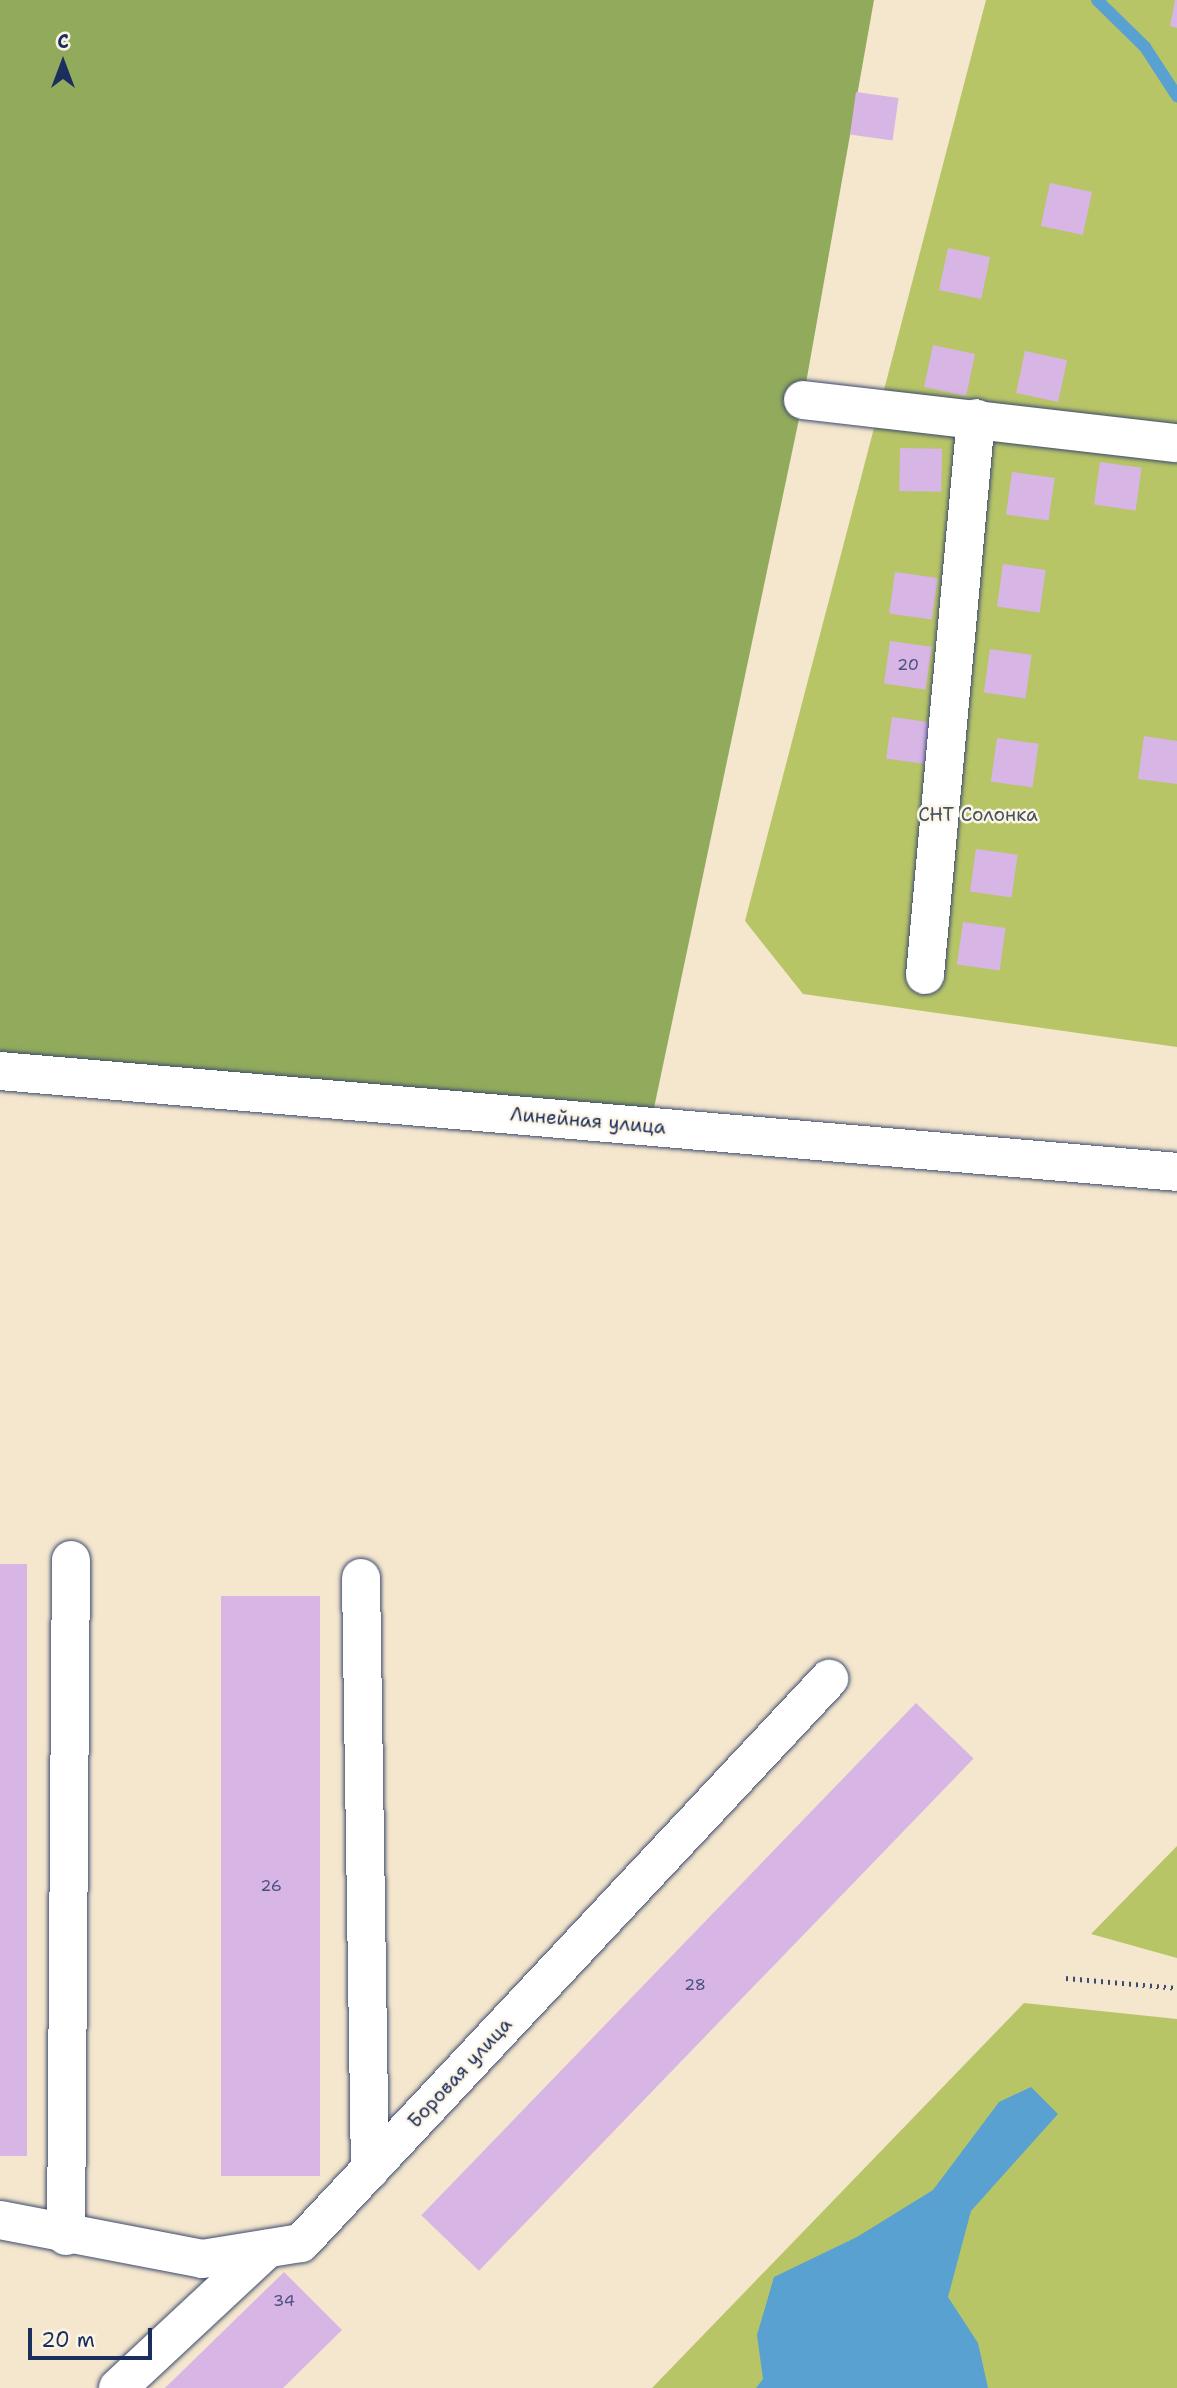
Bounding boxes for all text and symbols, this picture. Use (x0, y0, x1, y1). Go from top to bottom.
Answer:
north arrow (28, 28, 98, 98)
text: С (57, 29, 69, 54)
house number: 20 (897, 655, 919, 675)
park label: СНТ Солонка (918, 804, 1038, 826)
street label: Линейная улица (509, 1103, 667, 1139)
house number: 26 (260, 1876, 282, 1896)
house number: 28 (684, 1975, 706, 1995)
street label: Боровая улица (403, 2013, 517, 2133)
house number: 34 (273, 2291, 295, 2311)
scale bar (32, 2314, 156, 2358)
text: 20 m (41, 2326, 95, 2354)

